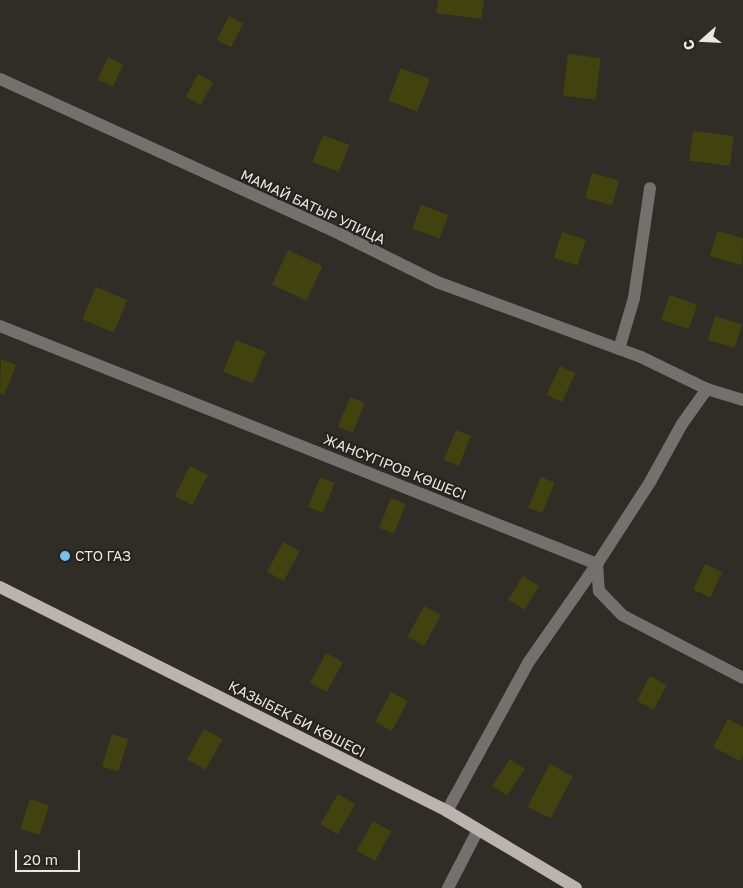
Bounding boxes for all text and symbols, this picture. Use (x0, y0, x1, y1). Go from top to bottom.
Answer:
north arrow (678, 15, 728, 65)
text: С (679, 38, 698, 53)
street label: МАМАЙ БАТЫР УЛИЦА (238, 166, 388, 248)
street label: ЖАНСҮГІРОВ КӨШЕСІ (321, 431, 469, 503)
place label: СТО ГАЗ (75, 548, 131, 564)
marker: СТО ГАЗ (59, 550, 71, 562)
street label: ҚАЗЫБЕК БИ КӨШЕСІ (226, 677, 368, 761)
scale bar (18, 840, 82, 872)
text: 20 m (23, 850, 58, 868)

